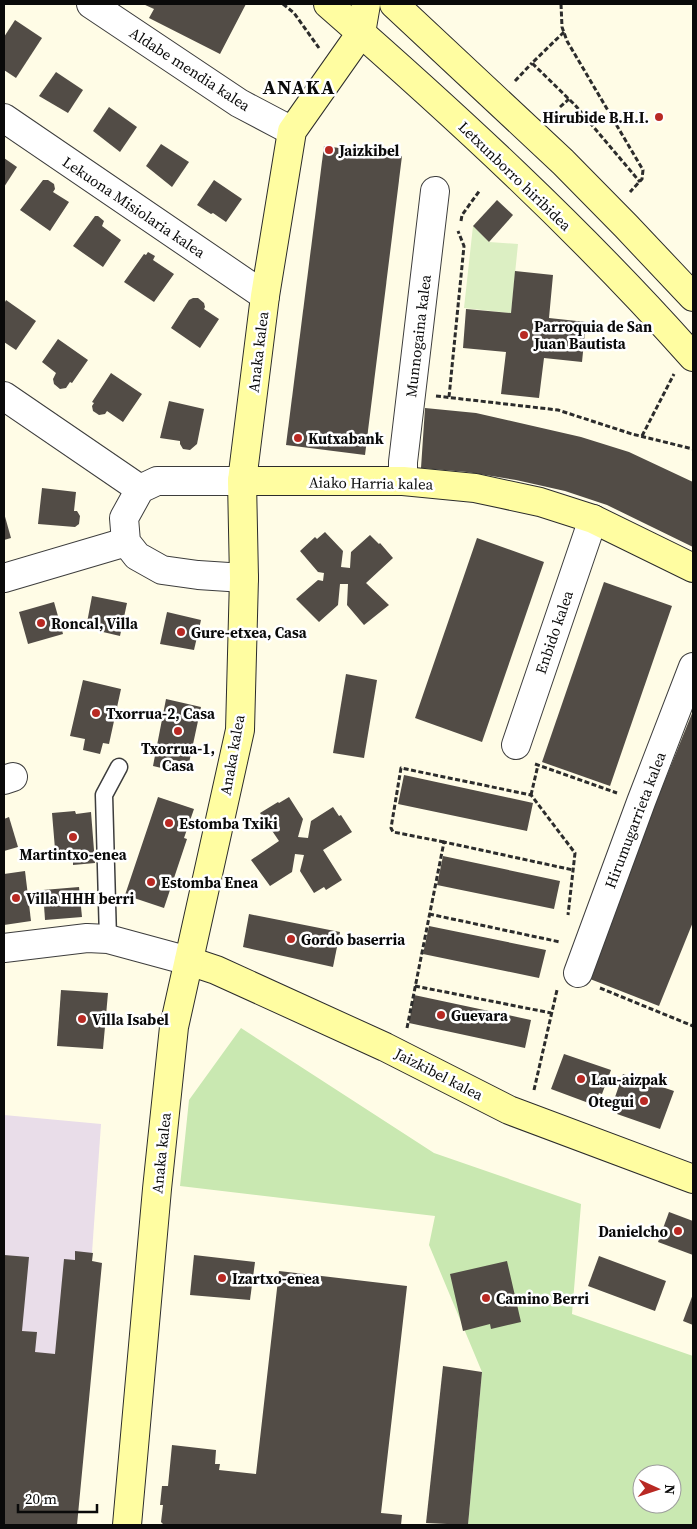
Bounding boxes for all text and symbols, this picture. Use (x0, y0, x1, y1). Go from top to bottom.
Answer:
street label: Aldabe mendia kalea (126, 22, 255, 116)
district label: ANAKA (263, 73, 335, 101)
place label: Hirubide B.H.I. (543, 107, 649, 128)
marker: Hirubide B.H.I. (653, 111, 665, 123)
street label: Letxunborro hiribidea (454, 117, 576, 236)
place label: Jaizkibel (338, 140, 399, 161)
marker: Jaizkibel (323, 144, 335, 156)
street label: Lekuona Misiolaria kalea (58, 151, 210, 263)
street label: Munnogaina kalea (400, 273, 436, 399)
street label: Anaka kalea (243, 310, 273, 394)
place label: Parroquia de San Juan Bautista (533, 316, 652, 354)
marker: Parroquia de San Juan Bautista (518, 329, 530, 341)
place label: Kutxabank (308, 428, 384, 449)
marker: Kutxabank (292, 432, 304, 444)
street label: Aiako Harria kalea (309, 471, 434, 495)
street label: Enbido kalea (530, 587, 578, 677)
place label: Roncal, Villa (51, 613, 139, 634)
marker: Roncal, Villa (35, 617, 47, 629)
place label: Gure-etxea, Casa (191, 622, 308, 643)
marker: Gure-etxea, Casa (175, 626, 187, 638)
place label: Txorrua-2, Casa (106, 703, 216, 724)
marker: Txorrua-2, Casa (90, 707, 102, 719)
street label: Anaka kalea (215, 713, 249, 797)
marker: Txorrua-1, Casa (172, 725, 184, 737)
place label: Txorrua-1, Casa (141, 738, 215, 776)
street label: Hirumugarrieta kalea (599, 748, 671, 891)
place label: Estomba Txiki (179, 813, 278, 834)
marker: Estomba Txiki (163, 817, 175, 829)
marker: Martintxo-enea (67, 831, 79, 843)
place label: Martintxo-enea (19, 844, 128, 865)
place label: Estomba Enea (161, 872, 259, 893)
marker: Estomba Enea (145, 876, 157, 888)
place label: Villa HHH berri (26, 888, 134, 909)
marker: Villa HHH berri (10, 892, 22, 904)
place label: Gordo baserria (301, 929, 406, 950)
marker: Gordo baserria (285, 933, 297, 945)
place label: Guevara (451, 1005, 509, 1026)
place label: Villa Isabel (92, 1009, 169, 1030)
marker: Guevara (435, 1009, 447, 1021)
marker: Villa Isabel (76, 1013, 88, 1025)
street label: Jaizkibel kalea (390, 1042, 487, 1105)
place label: Lau-aizpak (591, 1069, 667, 1090)
marker: Lau-aizpak (575, 1073, 587, 1085)
place label: Otegui (588, 1091, 634, 1112)
marker: Otegui (638, 1095, 650, 1107)
street label: Anaka kalea (146, 1111, 176, 1195)
place label: Danielcho (598, 1221, 669, 1242)
marker: Danielcho (672, 1225, 684, 1237)
place label: Izartxo-enea (232, 1268, 321, 1289)
marker: Izartxo-enea (216, 1272, 228, 1284)
place label: Camino Berri (496, 1288, 589, 1309)
marker: Camino Berri (480, 1292, 492, 1304)
north arrow (632, 1464, 682, 1514)
scale bar (18, 1482, 96, 1514)
text: N (660, 1484, 680, 1495)
text: 20 m (25, 1488, 57, 1509)

